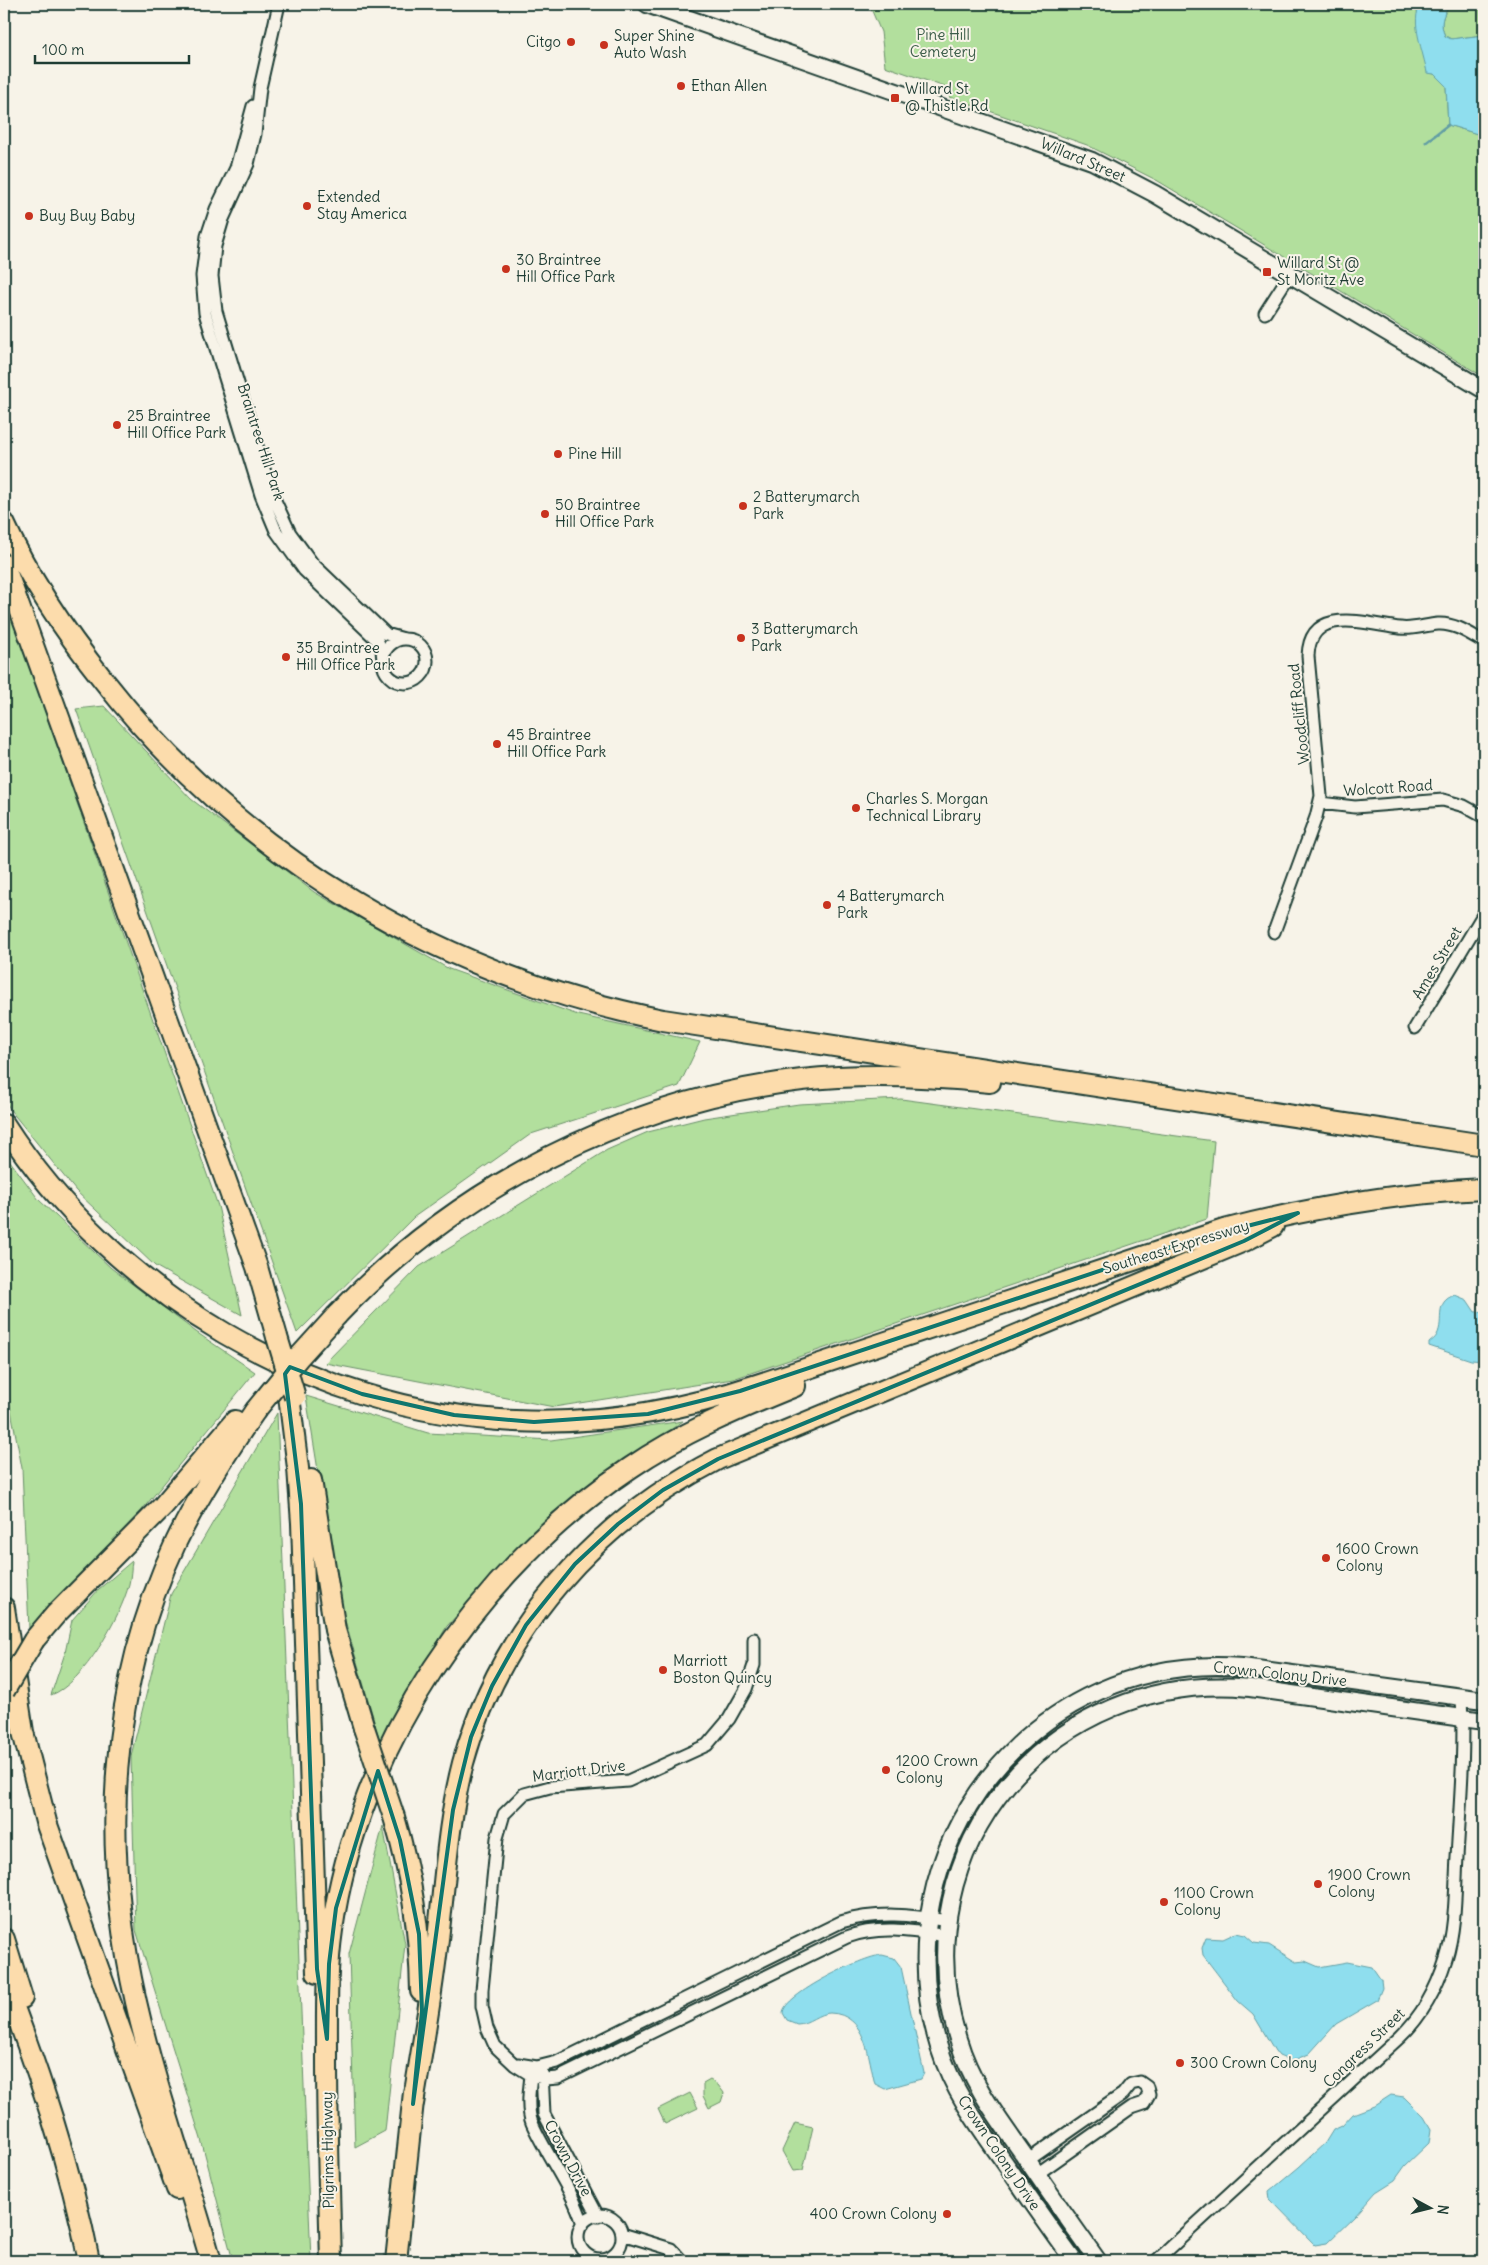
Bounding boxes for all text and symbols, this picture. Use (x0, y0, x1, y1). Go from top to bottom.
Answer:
park label: Pine Hill Cemetery (910, 25, 976, 61)
place label: Super Shine Auto Wash (614, 26, 695, 62)
scale bar (35, 32, 189, 64)
place label: Citgo (526, 32, 561, 51)
marker: Citgo (565, 36, 577, 48)
marker: Super Shine Auto Wash (598, 39, 610, 51)
text: 100 m (42, 40, 84, 59)
place label: Ethan Allen (691, 76, 768, 95)
place label: Willard St @ Thistle Rd (905, 79, 989, 115)
marker: Ethan Allen (675, 80, 687, 92)
marker: Willard St @ Thistle Rd (889, 92, 901, 104)
street label: Willard Street (1038, 133, 1129, 186)
place label: Extended Stay America (317, 187, 408, 223)
marker: Extended Stay America (301, 200, 313, 212)
place label: Buy Buy Baby (39, 206, 135, 225)
marker: Buy Buy Baby (23, 210, 35, 222)
place label: 30 Braintree Hill Office Park (516, 250, 616, 286)
place label: Willard St @ St Moritz Ave (1277, 253, 1364, 289)
marker: 30 Braintree Hill Office Park (500, 263, 512, 275)
marker: Willard St @ St Moritz Ave (1261, 266, 1273, 278)
street label: Braintree Hill Park (234, 381, 289, 503)
place label: 25 Braintree Hill Office Park (127, 406, 227, 442)
marker: 25 Braintree Hill Office Park (111, 419, 123, 431)
place label: Pine Hill (568, 444, 622, 463)
marker: Pine Hill (552, 448, 564, 460)
place label: 2 Batterymarch Park (753, 487, 860, 523)
place label: 50 Braintree Hill Office Park (555, 495, 655, 531)
marker: 2 Batterymarch Park (737, 500, 749, 512)
marker: 50 Braintree Hill Office Park (539, 508, 551, 520)
place label: 3 Batterymarch Park (751, 619, 858, 655)
marker: 3 Batterymarch Park (735, 632, 747, 644)
place label: 35 Braintree Hill Office Park (296, 638, 396, 674)
marker: 35 Braintree Hill Office Park (280, 651, 292, 663)
street label: Woodcliff Road (1284, 662, 1313, 766)
place label: 45 Braintree Hill Office Park (507, 725, 607, 761)
marker: 45 Braintree Hill Office Park (491, 738, 503, 750)
street label: Wolcott Road (1343, 775, 1433, 800)
place label: Charles S. Morgan Technical Library (866, 789, 988, 825)
marker: Charles S. Morgan Technical Library (850, 802, 862, 814)
place label: 4 Batterymarch Park (837, 886, 945, 922)
marker: 4 Batterymarch Park (821, 899, 833, 911)
street label: Ames Street (1407, 923, 1466, 1002)
street label: Southeast Expressway (1100, 1215, 1251, 1278)
place label: 1600 Crown Colony (1336, 1539, 1419, 1575)
marker: 1600 Crown Colony (1320, 1552, 1332, 1564)
place label: Marriott Boston Quincy (673, 1651, 772, 1687)
street label: Crown Colony Drive (1212, 1657, 1348, 1690)
marker: Marriott Boston Quincy (657, 1664, 669, 1676)
place label: 1200 Crown Colony (896, 1751, 978, 1787)
street label: Marriott Drive (531, 1755, 627, 1786)
marker: 1200 Crown Colony (880, 1764, 892, 1776)
place label: 1900 Crown Colony (1328, 1865, 1411, 1901)
marker: 1900 Crown Colony (1312, 1878, 1324, 1890)
place label: 1100 Crown Colony (1174, 1883, 1254, 1919)
marker: 1100 Crown Colony (1158, 1896, 1170, 1908)
street label: Congress Street (1319, 2004, 1408, 2091)
place label: 300 Crown Colony (1190, 2053, 1317, 2072)
marker: 300 Crown Colony (1174, 2057, 1186, 2069)
street label: Pilgrims Highway (317, 2091, 338, 2209)
street label: Crown Colony Drive (954, 2092, 1045, 2214)
street label: Crown Drive (540, 2116, 596, 2199)
north arrow (1406, 2182, 1456, 2232)
place label: 400 Crown Colony (810, 2204, 937, 2223)
text: N (1433, 2204, 1452, 2215)
marker: 400 Crown Colony (941, 2208, 953, 2220)

